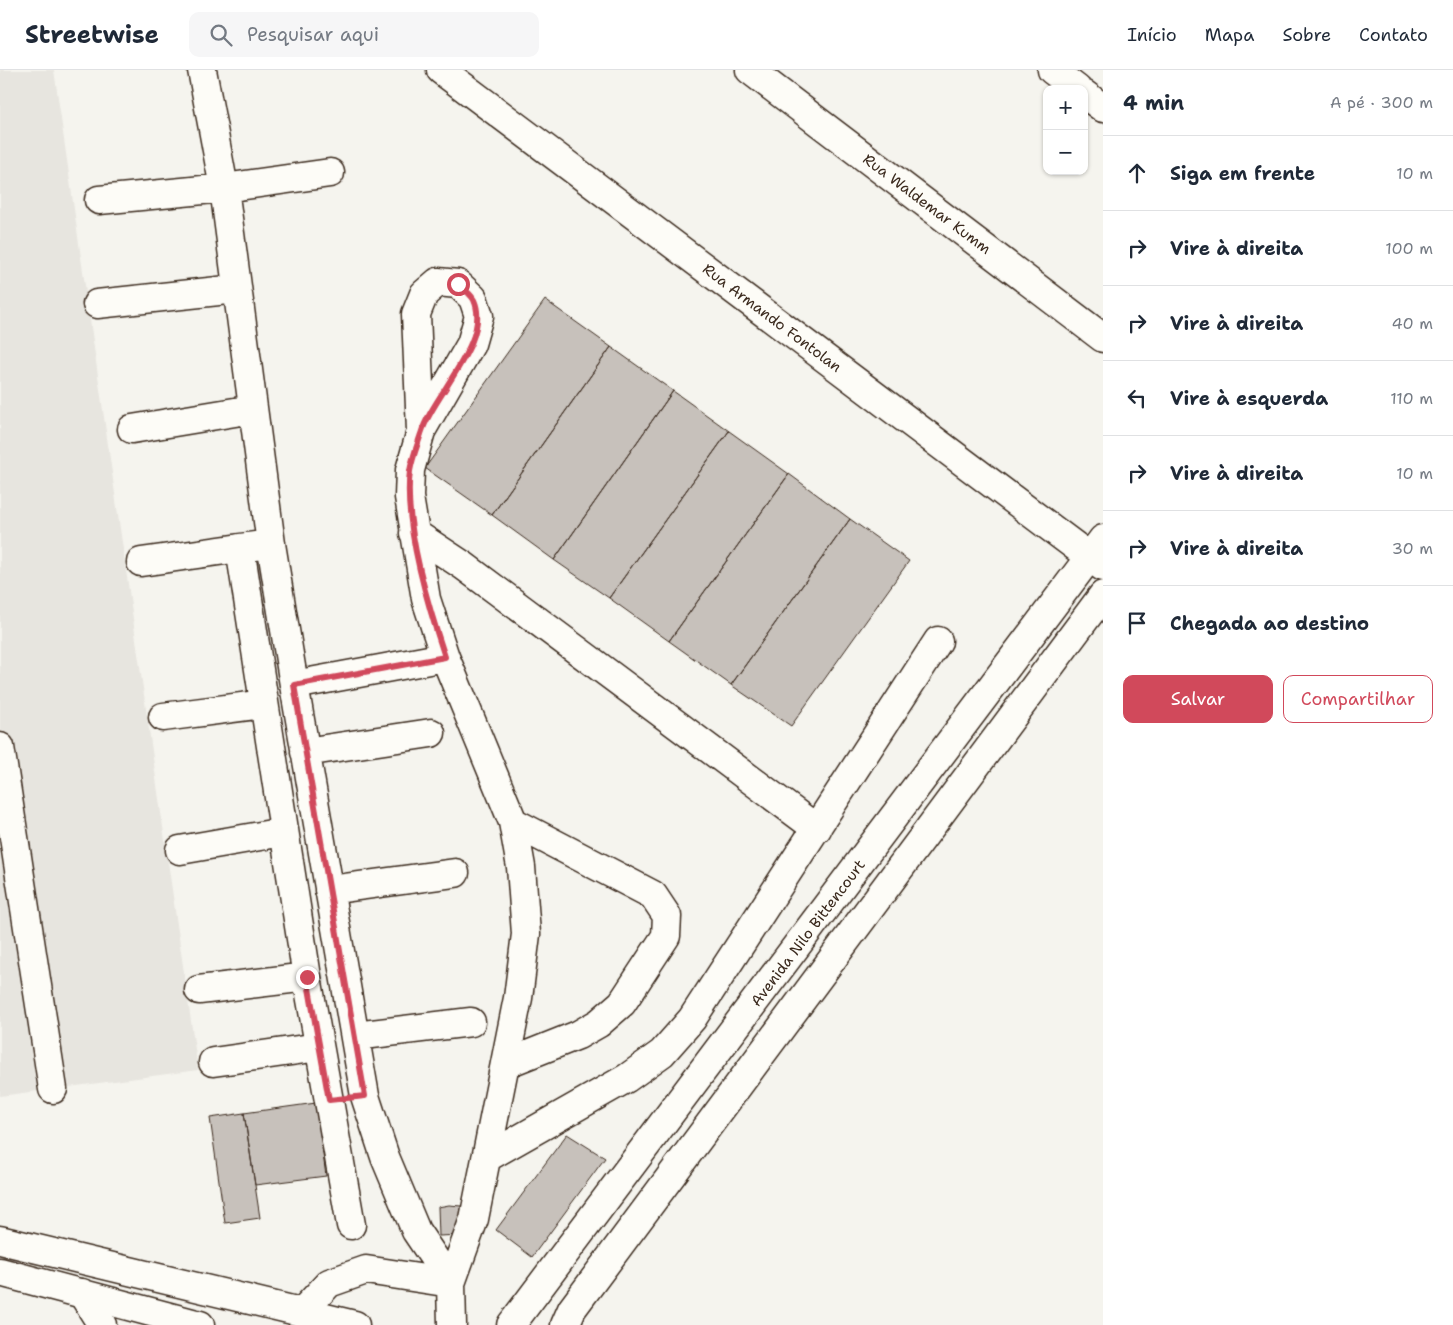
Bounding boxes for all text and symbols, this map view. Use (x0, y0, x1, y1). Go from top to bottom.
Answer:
search box (189, 12, 539, 57)
text: Streetwise (25, 19, 159, 51)
icon: search (207, 21, 235, 49)
text: Pesquisar aqui (247, 22, 379, 47)
text: Início (1127, 23, 1177, 47)
text: Mapa (1205, 23, 1254, 47)
text: Sobre (1282, 23, 1331, 47)
text: Contato (1359, 23, 1428, 47)
map controls (1043, 85, 1088, 175)
button: + (1043, 85, 1088, 130)
text: 4 min (1123, 89, 1184, 117)
text: A pé · 300 m (1330, 92, 1433, 113)
button: − (1043, 130, 1088, 175)
street label: Rua Waldemar Kumm (859, 149, 995, 259)
icon: ahead (1123, 159, 1151, 187)
text: Siga em frente (1170, 161, 1315, 186)
text: 10 m (1396, 163, 1433, 184)
icon: right (1123, 234, 1151, 262)
text: Vire à direita (1170, 236, 1303, 261)
text: 100 m (1385, 238, 1433, 259)
street label: Rua Armando Fontolan (698, 259, 846, 377)
route start (447, 273, 470, 296)
icon: right (1123, 309, 1151, 337)
text: Vire à direita (1170, 311, 1303, 336)
text: 40 m (1391, 313, 1433, 334)
icon: left (1123, 384, 1151, 412)
text: Vire à esquerda (1170, 386, 1328, 411)
text: 110 m (1390, 388, 1433, 409)
icon: right (1123, 459, 1151, 487)
text: Vire à direita (1170, 461, 1303, 486)
text: 10 m (1396, 463, 1433, 484)
icon: right (1123, 534, 1151, 562)
text: Vire à direita (1170, 536, 1303, 561)
text: 30 m (1392, 538, 1433, 559)
icon: arrive (1123, 609, 1151, 637)
text: Chegada ao destino (1170, 611, 1369, 636)
button: Salvar (1123, 675, 1273, 723)
button: Compartilhar (1283, 675, 1433, 723)
street label: Avenida Nilo Bittencourt (746, 856, 870, 1010)
route end (296, 966, 319, 989)

